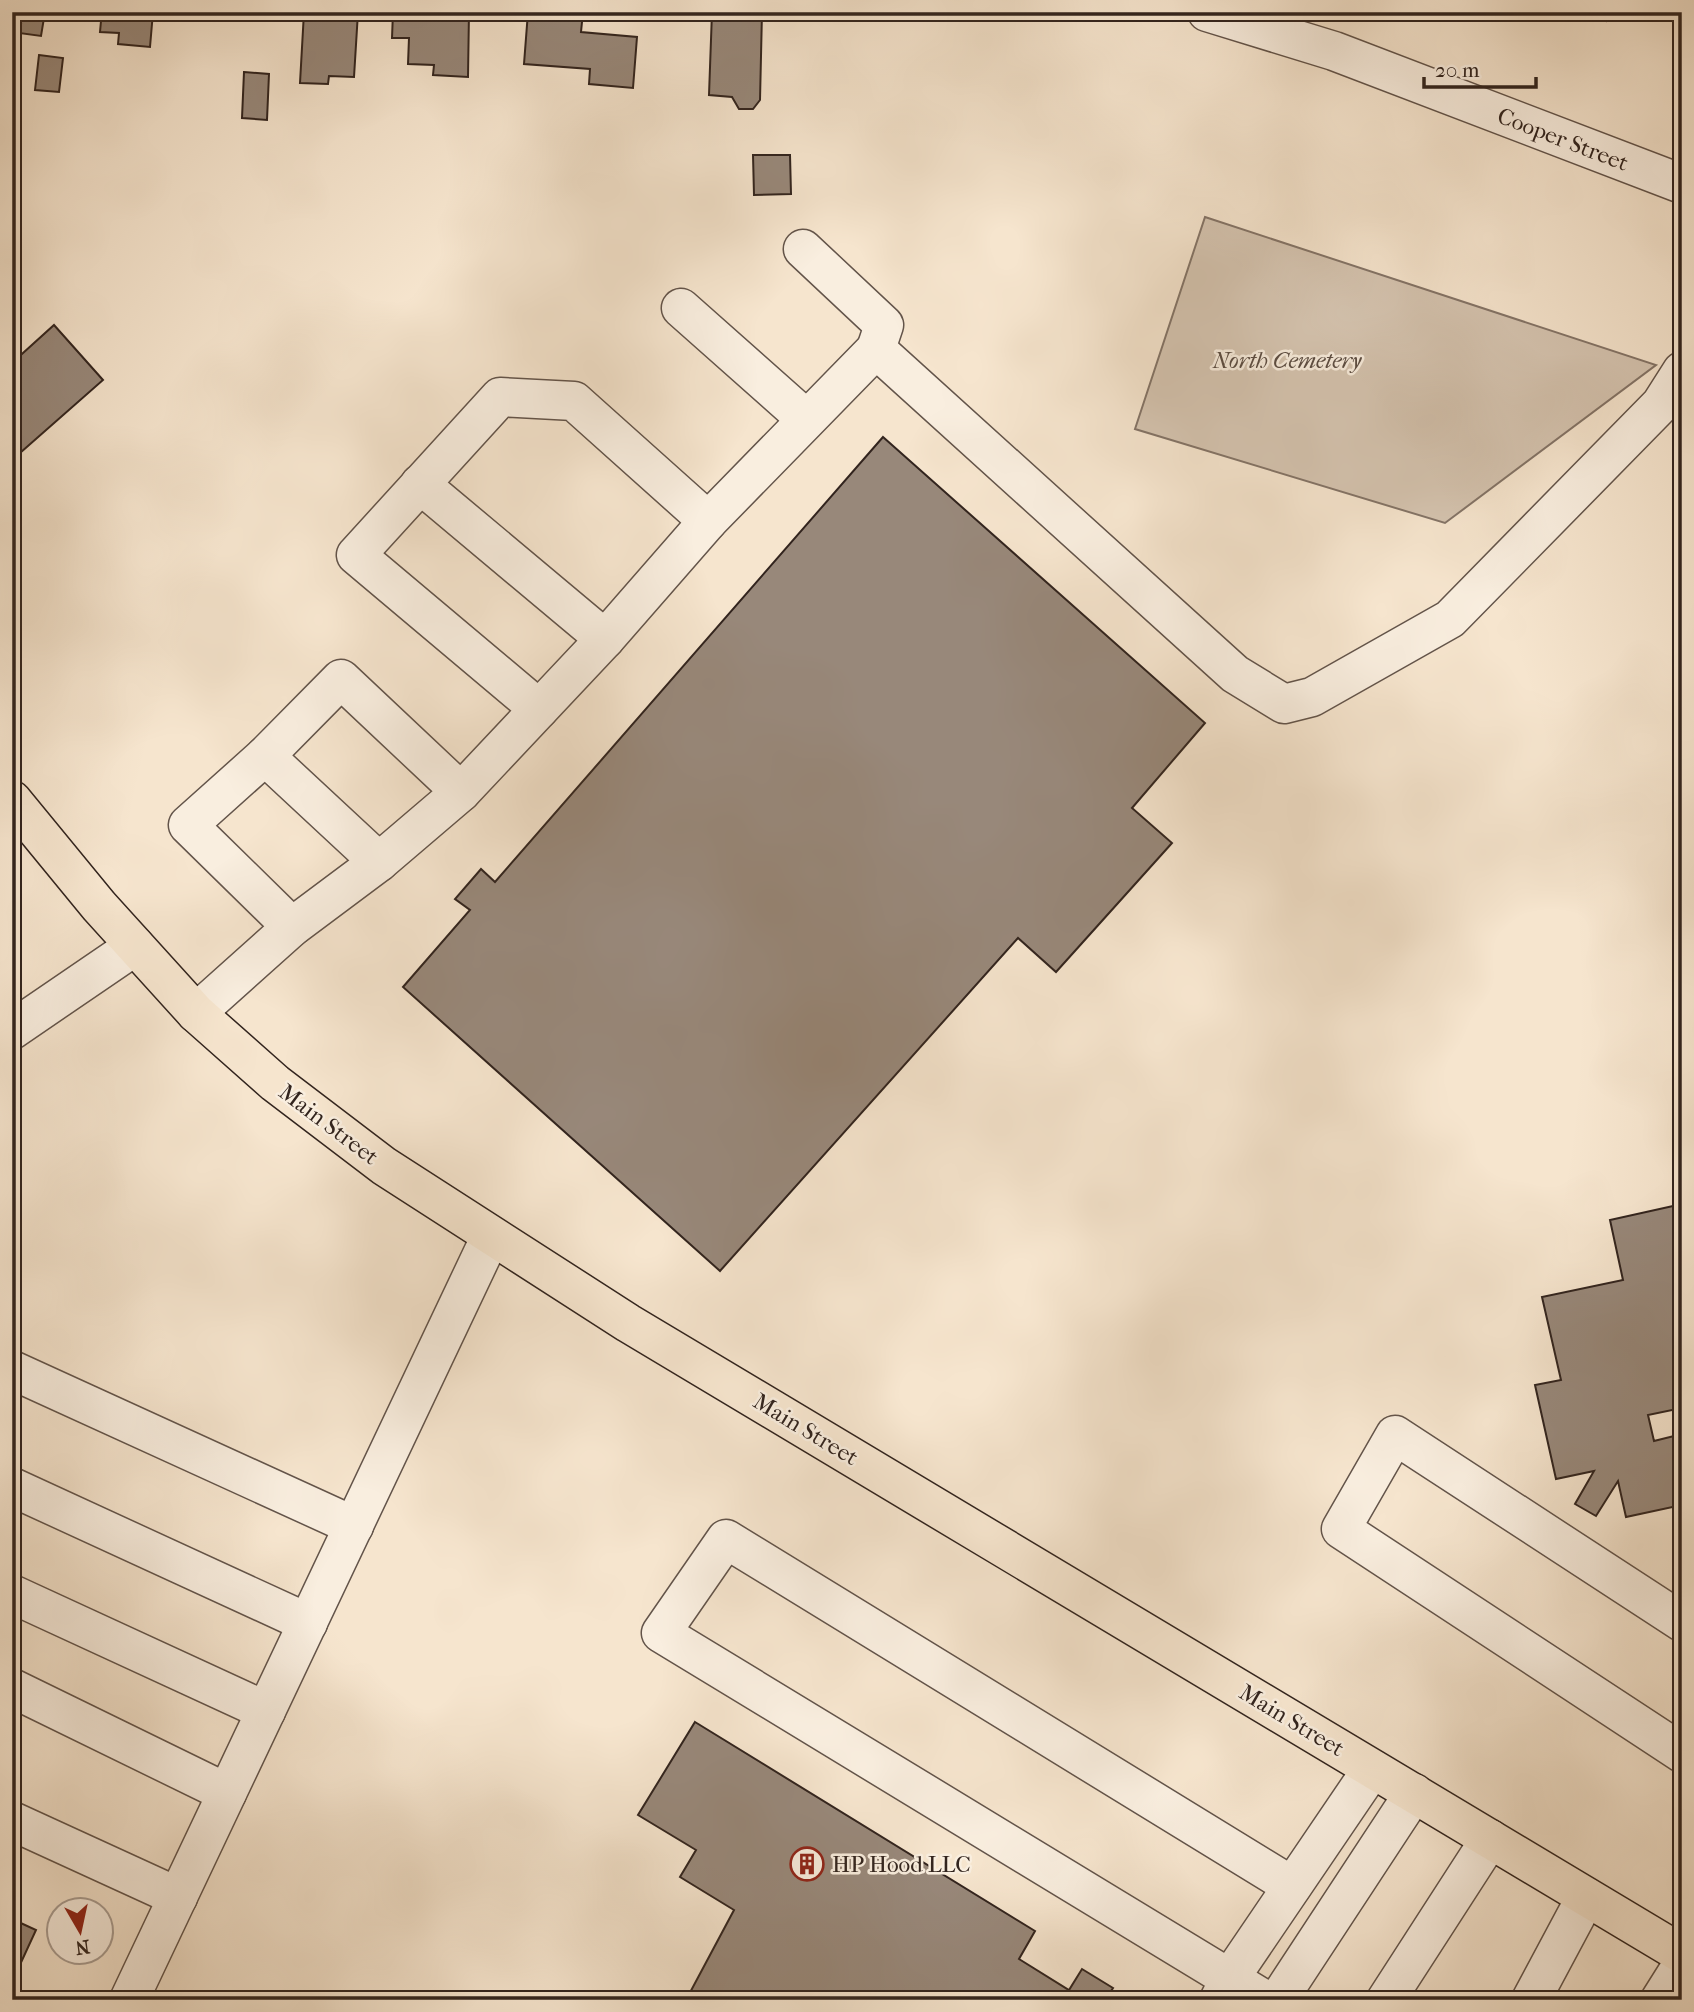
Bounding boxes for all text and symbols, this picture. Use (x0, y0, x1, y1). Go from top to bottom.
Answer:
scale bar (1424, 46, 1536, 90)
text: 20 m (1435, 58, 1480, 82)
street label: Cooper Street (1494, 102, 1632, 177)
park label: North Cemetery (1212, 347, 1362, 374)
street label: Main Street (274, 1078, 384, 1171)
street label: Main Street (748, 1388, 863, 1471)
street label: Main Street (1234, 1679, 1349, 1762)
building icon: HP Hood LLC (788, 1845, 826, 1883)
place label: HP Hood LLC (832, 1851, 971, 1878)
north arrow (46, 1896, 116, 1966)
text: N (73, 1935, 91, 1959)

